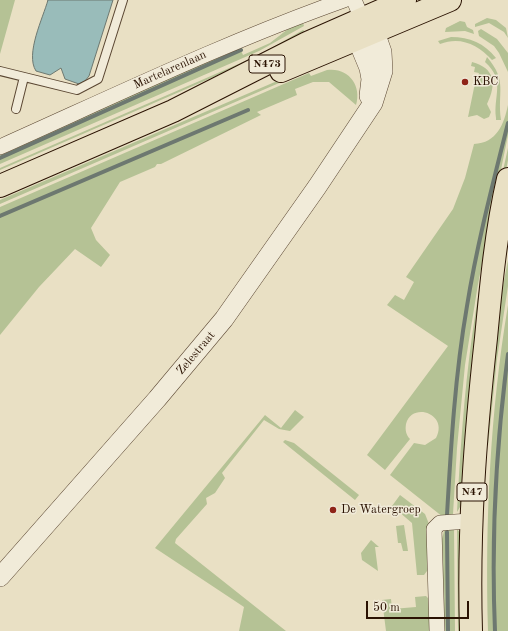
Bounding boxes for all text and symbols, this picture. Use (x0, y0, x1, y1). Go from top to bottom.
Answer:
street label: Martelarenlaan (131, 48, 209, 92)
road number: N473 (249, 55, 285, 73)
place label: KBC (473, 75, 498, 89)
marker: KBC (460, 77, 470, 87)
street label: Zelestraat (174, 328, 218, 378)
road number: N47 (457, 483, 487, 501)
place label: De Watergroep (341, 503, 421, 517)
marker: De Watergroep (328, 505, 338, 515)
scale bar (368, 593, 471, 619)
text: 50 m (373, 602, 400, 614)

